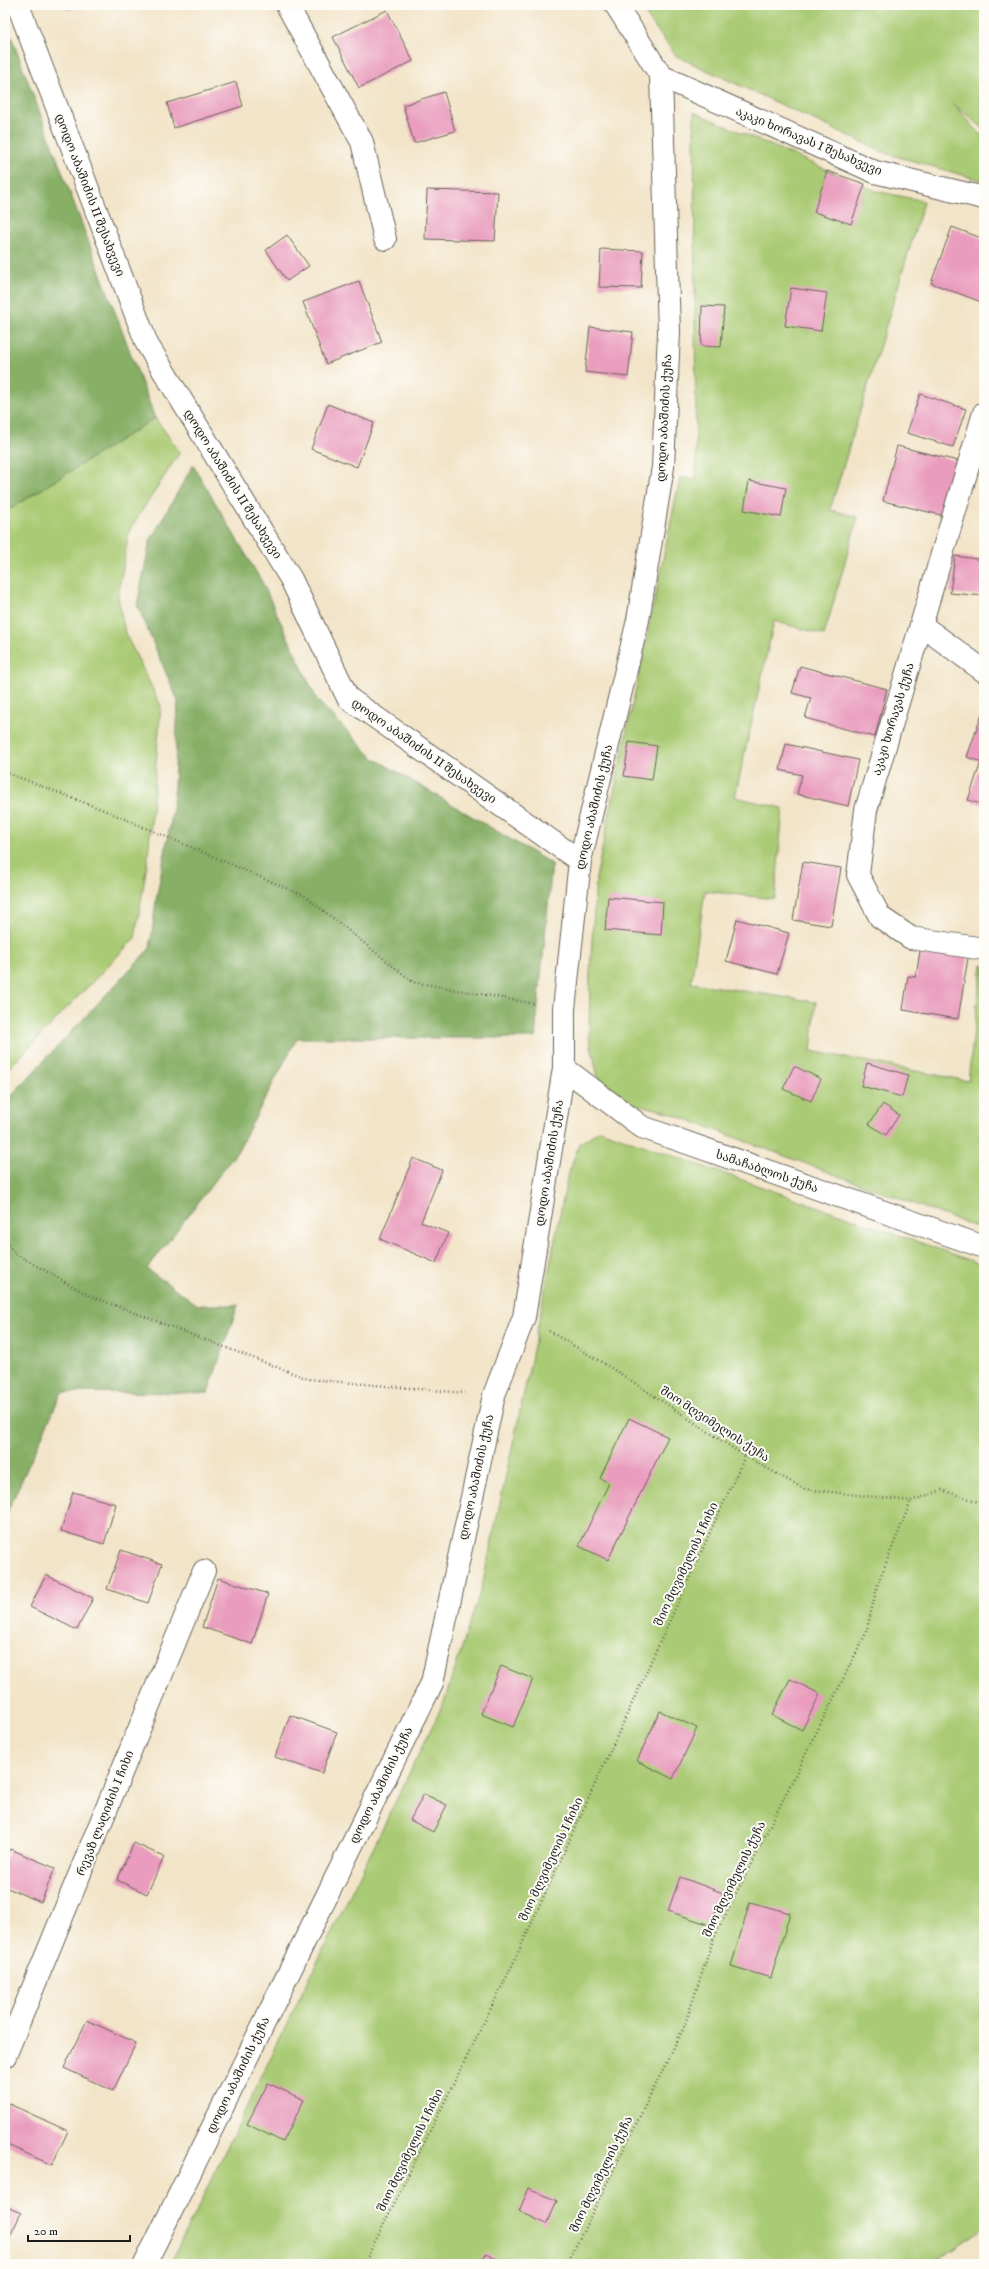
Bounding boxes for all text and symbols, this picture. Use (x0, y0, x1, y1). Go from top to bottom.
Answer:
street label: აკაკი ხორავას I შესახვევი (733, 104, 884, 179)
street label: დოდო აბაშიძის II შესახვევი (51, 112, 128, 279)
street label: დოდო აბაშიძის ქუჩა (654, 354, 675, 482)
street label: დოდო აბაშიძის II შესახვევი (180, 407, 285, 562)
street label: აკაკი ხორავას ქუჩა (869, 661, 918, 777)
street label: დოდო აბაშიძის II შესახვევი (348, 696, 499, 807)
street label: დოდო აბაშიძის ქუჩა (573, 743, 616, 871)
street label: დოდო აბაშიძის ქუჩა (532, 1099, 567, 1227)
street label: სამაჩაბლოს ქუჩა (713, 1147, 820, 1196)
street label: შიო მღვიმელის ქუჩა (657, 1383, 772, 1465)
street label: დოდო აბაშიძის ქუჩა (456, 1413, 497, 1541)
street label: შიო მღვიმელის I ჩიხი (651, 1500, 722, 1629)
street label: დოდო აბაშიძის ქუჩა (347, 1724, 416, 1846)
street label: რევაზ ლაღიძის I ჩიხი (73, 1748, 138, 1878)
street label: შიო მღვიმელის I ჩიხი (516, 1795, 587, 1924)
street label: შიო მღვიმელის ქუჩა (700, 1819, 769, 1940)
street label: დოდო აბაშიძის ქუჩა (204, 2014, 273, 2136)
street label: შიო მღვიმელის I ჩიხი (374, 2086, 447, 2214)
street label: შიო მღვიმელის ქუჩა (567, 2114, 636, 2235)
scale bar (28, 2217, 130, 2243)
text: 20 m (34, 2224, 58, 2239)

